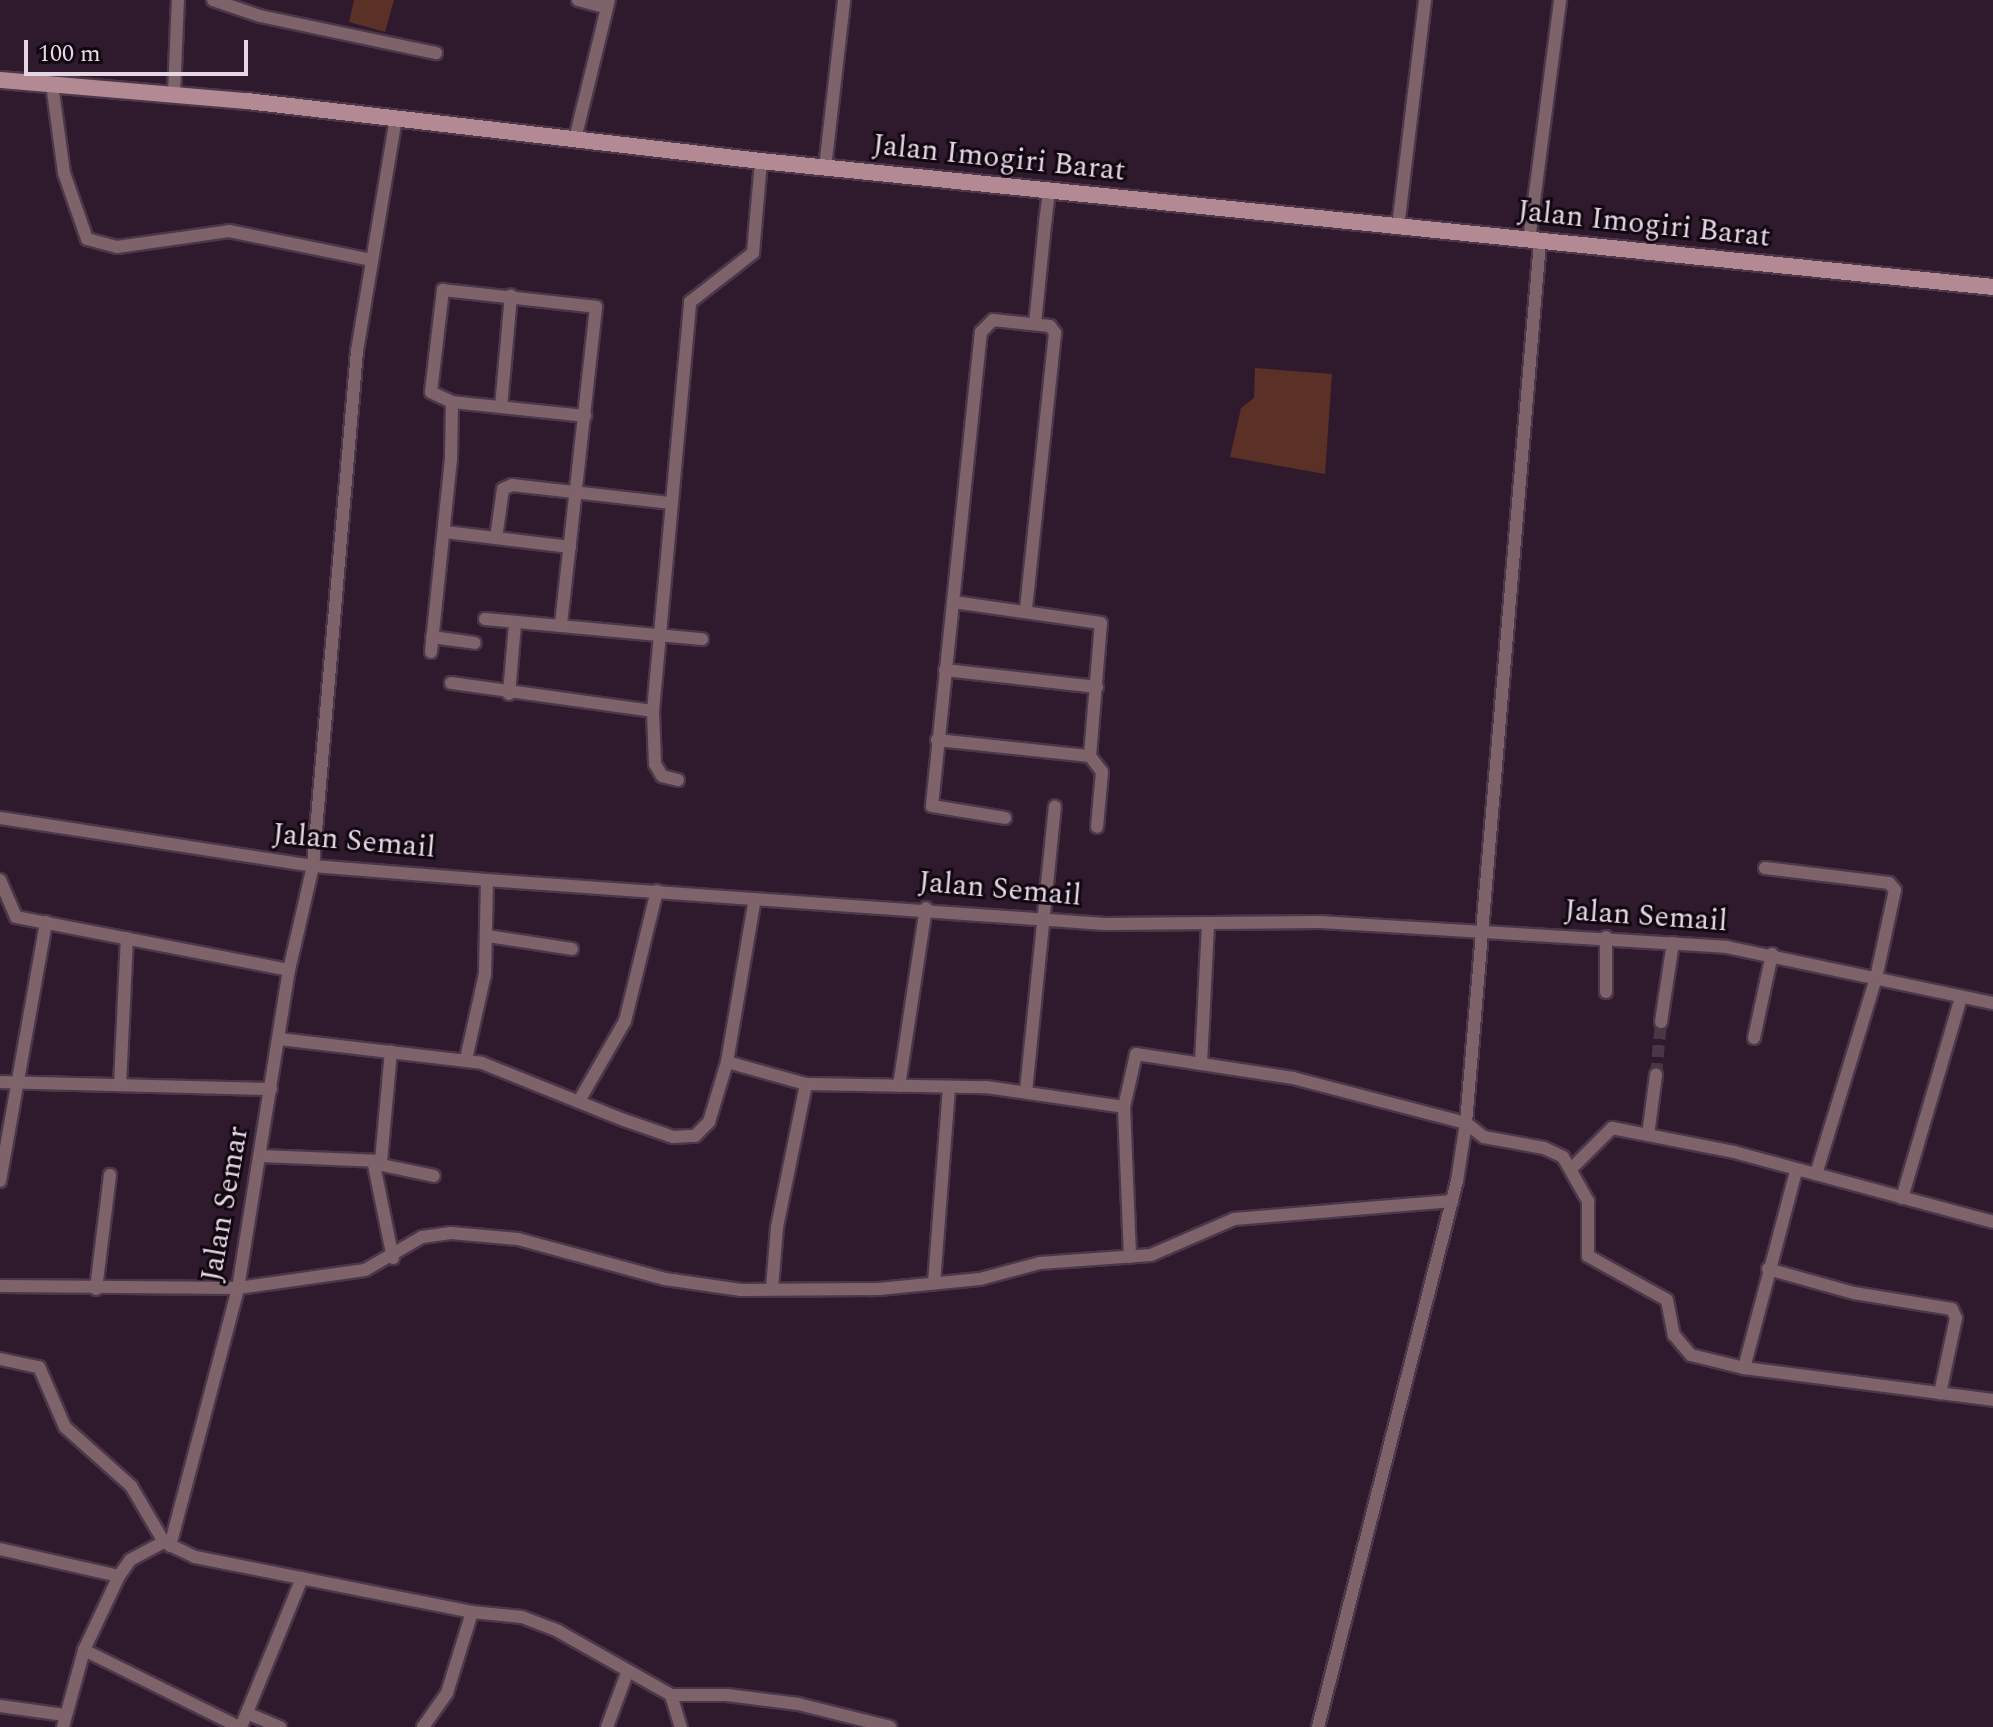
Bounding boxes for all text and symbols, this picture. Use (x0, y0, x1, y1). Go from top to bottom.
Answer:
scale bar (28, 24, 252, 74)
text: 100 m (38, 36, 101, 72)
street label: Jalan Imogiri Barat (871, 127, 1127, 189)
street label: Jalan Imogiri Barat (1516, 193, 1772, 255)
street label: Jalan Semail (271, 816, 437, 866)
street label: Jalan Semail (917, 864, 1083, 914)
street label: Jalan Semail (1563, 892, 1729, 940)
street label: Jalan Semar (194, 1124, 256, 1284)

